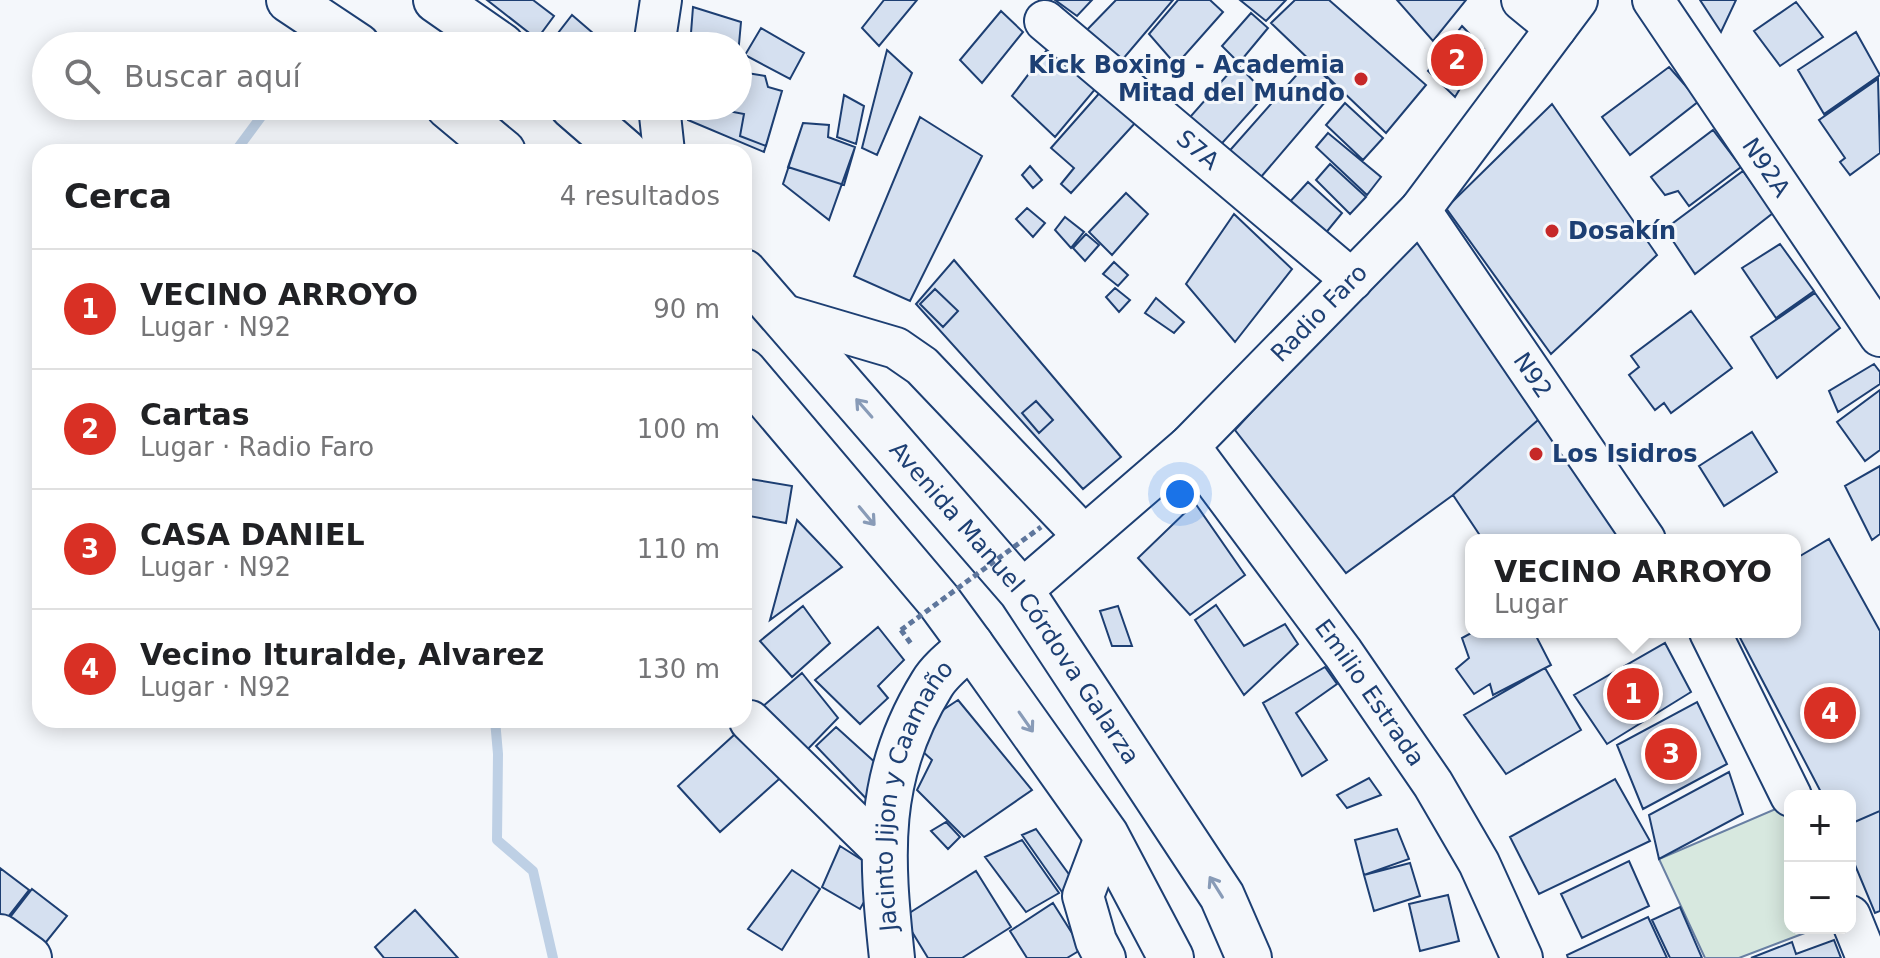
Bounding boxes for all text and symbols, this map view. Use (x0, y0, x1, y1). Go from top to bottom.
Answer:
pin: 2 (1431, 30, 1483, 90)
search box (32, 32, 752, 120)
place label: Kick Boxing - Academia Mitad del Mundo (1028, 51, 1345, 107)
icon: search (60, 54, 104, 98)
text: Buscar aquí (124, 59, 301, 94)
marker: Kick Boxing - Academia Mitad del Mundo (1352, 70, 1370, 88)
street label: S7A (1171, 124, 1225, 176)
street label: N92A (1736, 133, 1796, 203)
text: Cerca (64, 176, 172, 216)
text: 4 resultados (560, 181, 720, 211)
place label: Dosakín (1568, 217, 1676, 245)
marker: Dosakín (1543, 222, 1561, 240)
street label: Radio Faro (1265, 258, 1373, 368)
text: VECINO ARROYO (140, 277, 418, 312)
text: 1 (81, 294, 99, 324)
text: 90 m (653, 294, 720, 324)
text: Lugar · N92 (140, 312, 291, 342)
street label: N92 (1507, 347, 1558, 403)
text: Cartas (140, 397, 250, 432)
one-way arrow (855, 399, 873, 419)
text: 2 (81, 414, 99, 444)
text: 100 m (637, 414, 720, 444)
text: Lugar · Radio Faro (140, 432, 374, 462)
street label: Avenida Manuel Córdova Galarza (884, 436, 1145, 769)
place label: Los Isidros (1552, 440, 1698, 468)
marker: Los Isidros (1527, 445, 1545, 463)
your location (1160, 474, 1200, 514)
one-way arrow (858, 506, 876, 526)
text: CASA DANIEL (140, 517, 365, 552)
text: 3 (81, 534, 99, 564)
text: 110 m (637, 534, 720, 564)
popup (1465, 534, 1801, 638)
text: Lugar · N92 (140, 552, 291, 582)
text: VECINO ARROYO (1494, 554, 1772, 589)
text: Lugar (1494, 589, 1568, 619)
street label: Emilio Estrada (1309, 614, 1431, 772)
text: Vecino Ituralde, Alvarez (140, 637, 544, 672)
text: 4 (81, 654, 99, 684)
text: 130 m (637, 654, 720, 684)
street label: Jacinto Jijon y Caamaño (871, 654, 959, 935)
pin: 1 (1607, 664, 1659, 724)
text: Lugar · N92 (140, 672, 291, 702)
pin: 4 (1804, 683, 1856, 743)
one-way arrow (1017, 711, 1034, 733)
pin: 3 (1645, 724, 1697, 784)
map controls (1784, 790, 1856, 934)
button: + (1784, 790, 1856, 862)
button: − (1784, 862, 1856, 934)
one-way arrow (1208, 877, 1225, 899)

